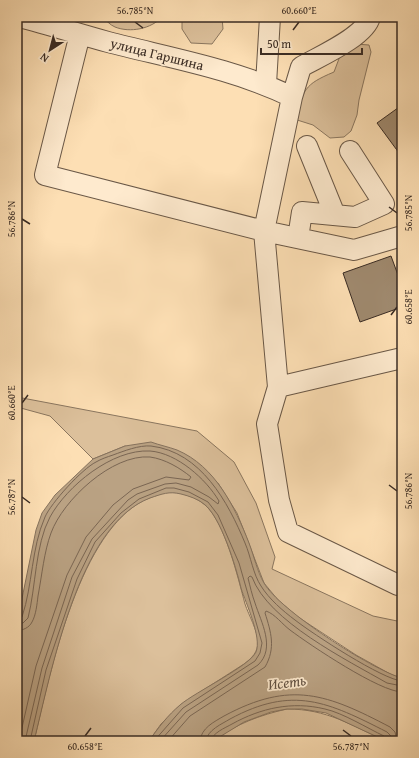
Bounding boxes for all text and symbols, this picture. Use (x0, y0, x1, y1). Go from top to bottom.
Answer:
text: 56.785°N (117, 3, 154, 18)
text: 60.660°E (281, 3, 317, 18)
north arrow (30, 30, 70, 70)
scale bar (261, 30, 362, 56)
street label: улица Гаршина (107, 32, 206, 75)
text: 50 m (267, 35, 291, 52)
text: N (36, 49, 52, 67)
text: 56.785°N (401, 194, 416, 231)
text: 56.786°N (4, 200, 19, 237)
text: 60.658°E (401, 289, 416, 325)
text: 60.660°E (4, 385, 19, 421)
text: 56.786°N (401, 472, 416, 509)
text: 56.787°N (4, 478, 19, 515)
water label: Исеть (267, 669, 307, 695)
text: 60.658°E (67, 739, 103, 754)
text: 56.787°N (333, 739, 370, 754)

